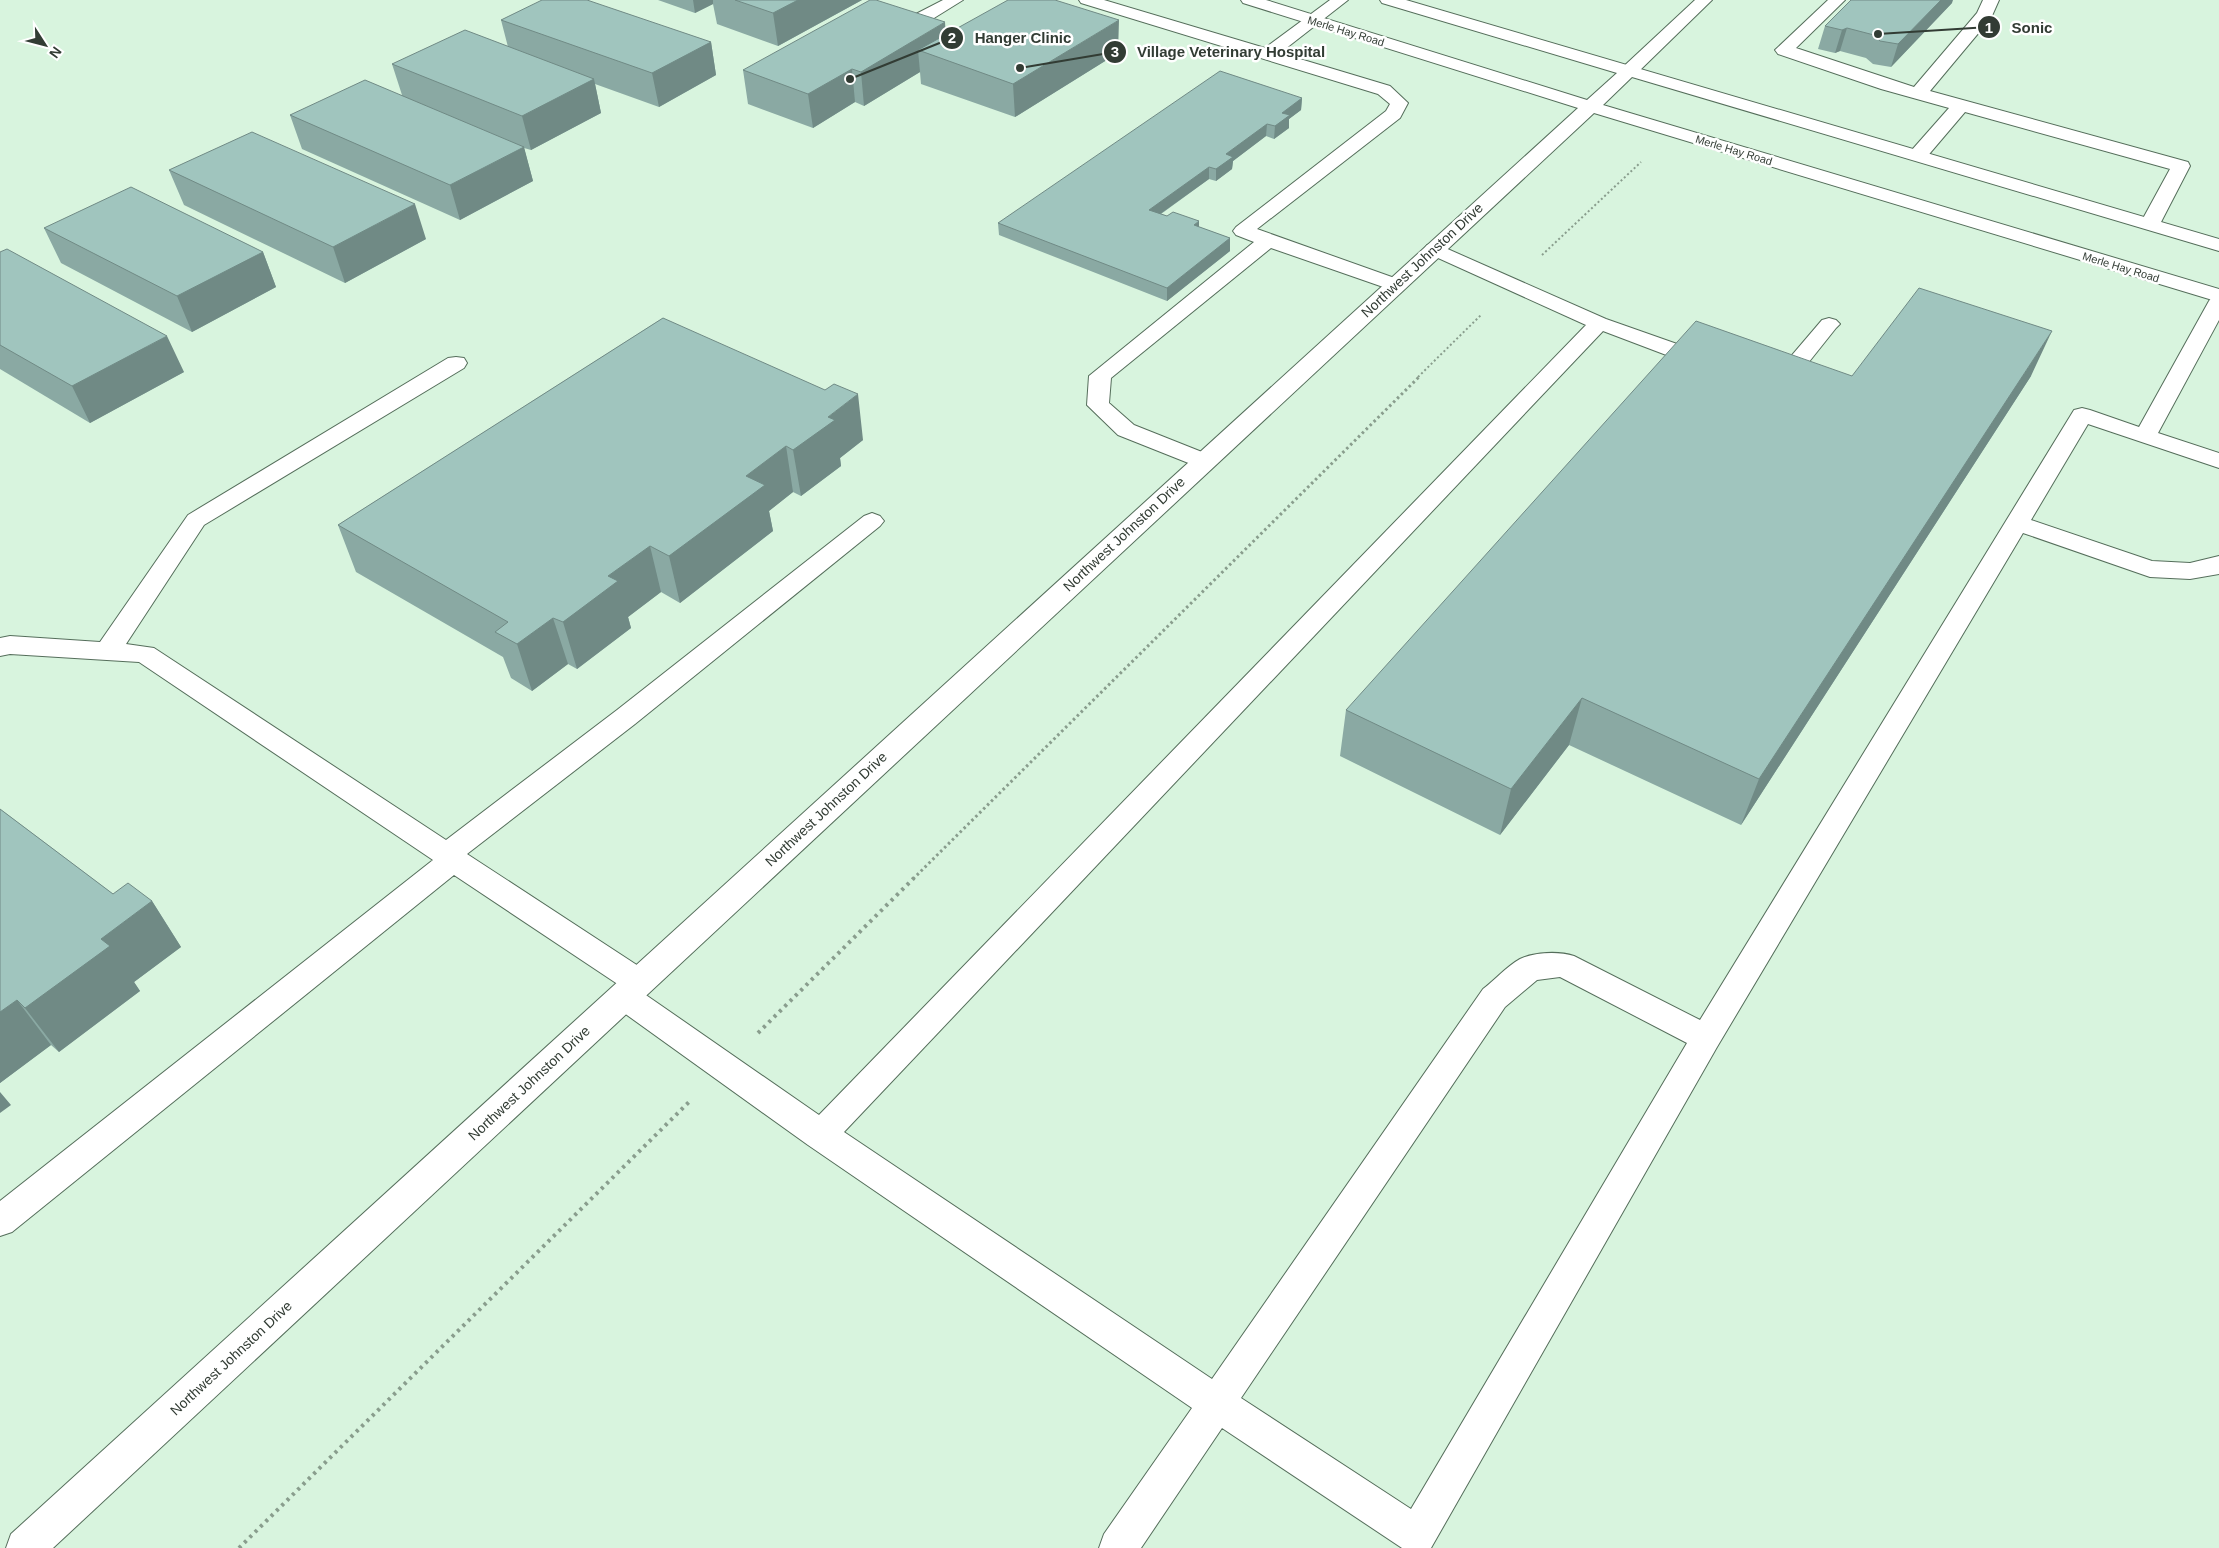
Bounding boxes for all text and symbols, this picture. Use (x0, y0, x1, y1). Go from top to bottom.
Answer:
callout: Sonic (1976, 12, 2062, 42)
street label: Merle Hay Road (1306, 14, 1386, 48)
text: 1 (1985, 19, 1993, 36)
text: Sonic (2012, 19, 2052, 36)
north arrow (20, 20, 70, 70)
callout: Hanger Clinic (939, 23, 1081, 53)
text: 2 (948, 29, 956, 46)
text: Hanger Clinic (975, 29, 1071, 46)
callout: Village Veterinary Hospital (1102, 37, 1335, 67)
text: 3 (1111, 43, 1119, 60)
text: Village Veterinary Hospital (1137, 43, 1325, 60)
text: N (46, 44, 65, 61)
street label: Merle Hay Road (1694, 133, 1774, 167)
street label: Northwest Johnston Drive (1358, 199, 1486, 321)
street label: Merle Hay Road (2081, 250, 2161, 284)
street label: Northwest Johnston Drive (1060, 473, 1188, 595)
street label: Northwest Johnston Drive (762, 748, 890, 870)
street label: Northwest Johnston Drive (465, 1022, 593, 1144)
street label: Northwest Johnston Drive (167, 1297, 295, 1419)

